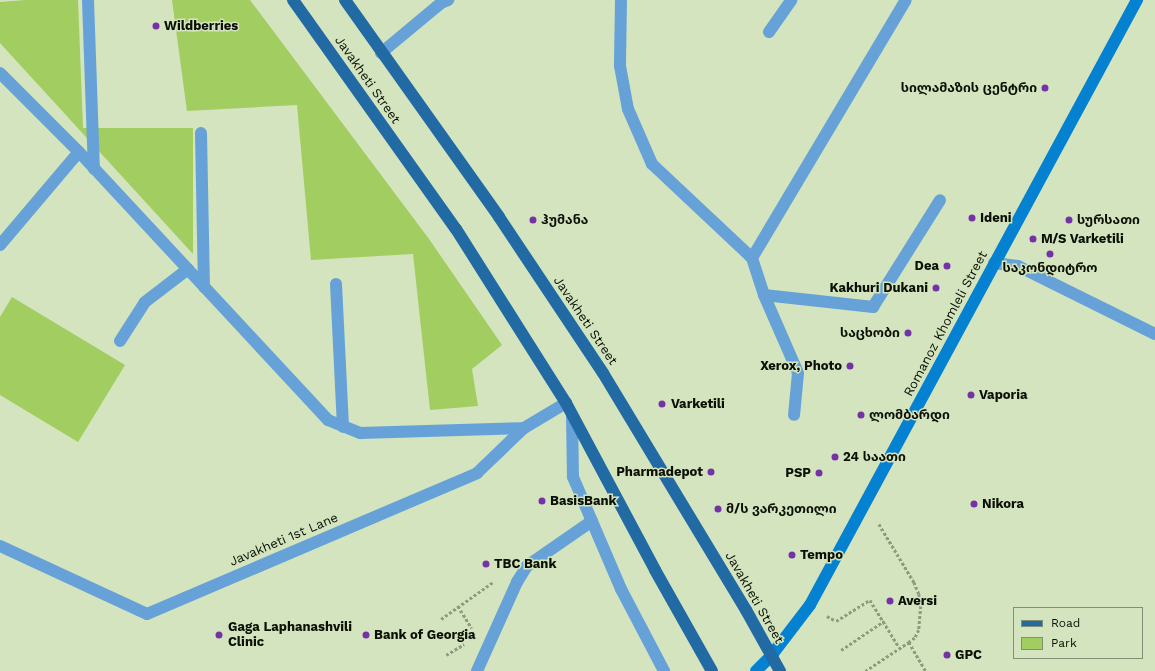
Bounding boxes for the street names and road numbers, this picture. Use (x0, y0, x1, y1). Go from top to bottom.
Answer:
street label: Javakheti Street (331, 33, 403, 127)
street label: Romanoz Khomleli Street (901, 249, 991, 399)
street label: Javakheti Street (550, 274, 620, 368)
street label: Javakheti 1st Lane (227, 510, 341, 570)
street label: Javakheti Street (721, 549, 787, 647)

